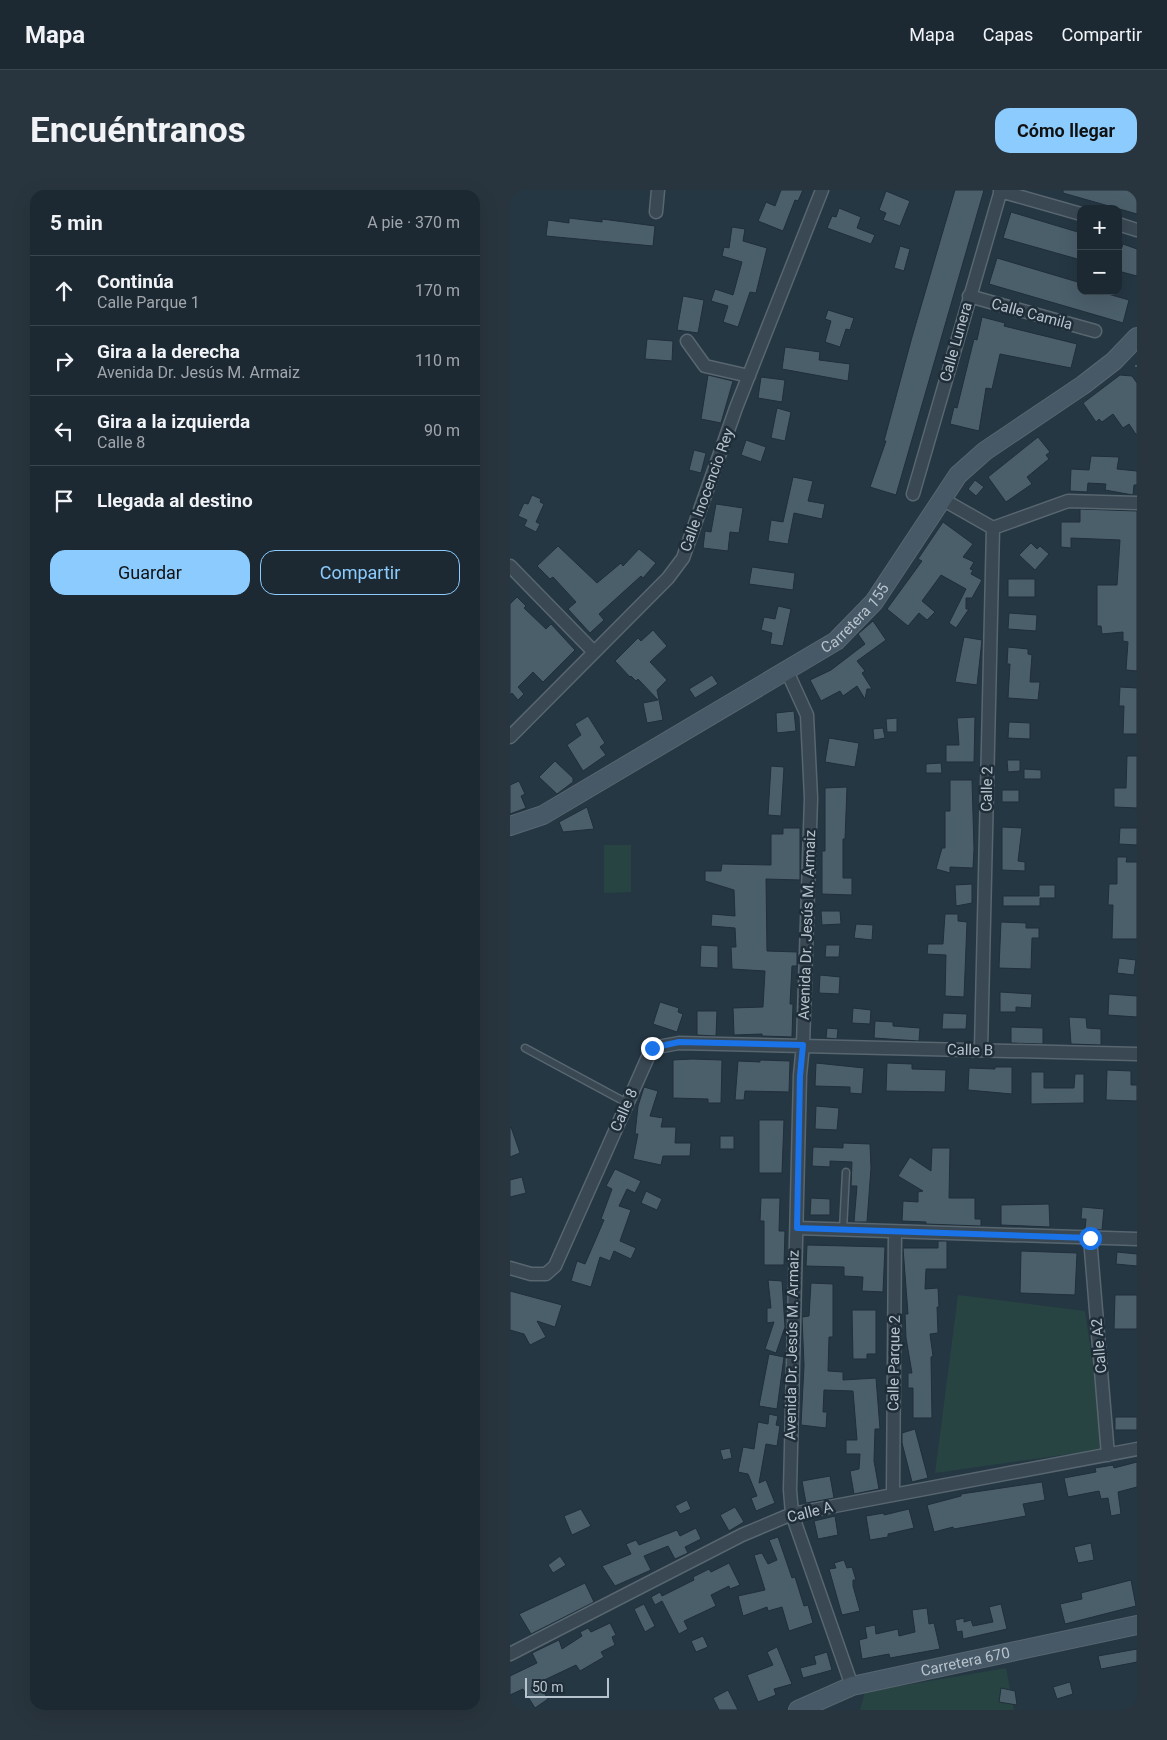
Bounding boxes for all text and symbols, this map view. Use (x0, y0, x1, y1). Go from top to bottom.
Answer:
text: Mapa (25, 21, 85, 49)
text: Mapa (909, 24, 955, 45)
text: Capas (983, 24, 1033, 45)
text: Compartir (1061, 24, 1142, 45)
button: Cómo llegar (995, 108, 1137, 153)
text: Encuéntranos (30, 110, 246, 151)
map controls (1077, 205, 1122, 295)
button: + (1077, 205, 1122, 250)
text: 5 min (50, 211, 103, 235)
text: A pie · 370 m (367, 213, 460, 232)
button: − (1077, 250, 1122, 295)
text: Continúa (97, 270, 174, 293)
icon: ahead (50, 277, 78, 305)
text: 170 m (415, 281, 460, 300)
text: Calle Parque 1 (97, 293, 200, 312)
street label: Calle Camila (989, 295, 1075, 333)
street label: Calle Lunera (936, 300, 976, 384)
text: Gira a la derecha (97, 340, 240, 363)
icon: right (50, 347, 78, 375)
text: 110 m (415, 351, 460, 370)
text: Avenida Dr. Jesús M. Armaiz (97, 363, 300, 382)
text: Gira a la izquierda (97, 410, 250, 433)
icon: left (50, 417, 78, 445)
text: 90 m (424, 421, 460, 440)
street label: Calle Inocencio Rey (676, 426, 738, 554)
text: Calle 8 (97, 433, 145, 452)
icon: arrive (50, 487, 78, 515)
text: Llegada al destino (97, 489, 253, 512)
button: Guardar (50, 550, 250, 595)
button: Compartir (260, 550, 460, 595)
street label: Carretera 155 (818, 580, 893, 657)
street label: Calle 2 (978, 766, 996, 812)
street label: Avenida Dr. Jesús M. Armaiz (795, 830, 819, 1020)
route end (641, 1037, 664, 1060)
street label: Calle B (947, 1041, 993, 1059)
street label: Calle 8 (607, 1086, 641, 1134)
route start (1079, 1227, 1102, 1250)
street label: Avenida Dr. Jesús M. Armaiz (781, 1250, 803, 1440)
street label: Calle Parque 2 (884, 1315, 904, 1411)
street label: Calle A2 (1088, 1318, 1110, 1374)
street label: Calle A (785, 1498, 835, 1526)
street label: Carretera 670 (919, 1643, 1012, 1680)
scale bar (525, 1675, 609, 1698)
text: 50 m (532, 1679, 564, 1695)

